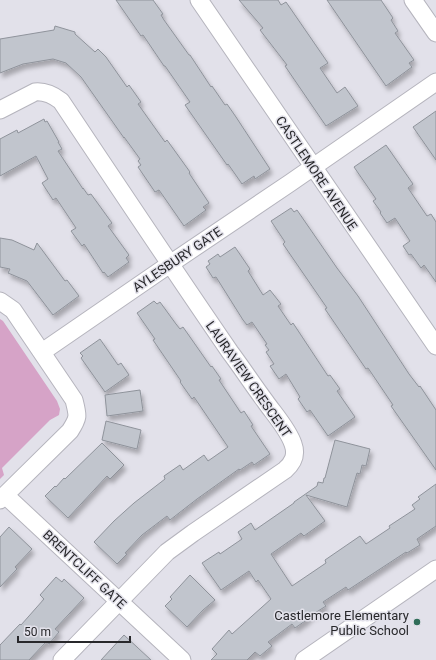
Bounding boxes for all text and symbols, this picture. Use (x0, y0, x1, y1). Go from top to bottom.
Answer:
street label: CASTLEMORE AVENUE (273, 113, 360, 233)
street label: AYLESBURY GATE (130, 224, 225, 295)
street label: LAURAVIEW CRESCENT (203, 318, 294, 440)
street label: BRENTCLIFF GATE (40, 527, 129, 612)
place label: Castlemore Elementary Public School (274, 608, 409, 638)
marker: Castlemore Elementary Public School (412, 617, 422, 627)
scale bar (18, 618, 130, 644)
text: 50 m (24, 625, 51, 639)

